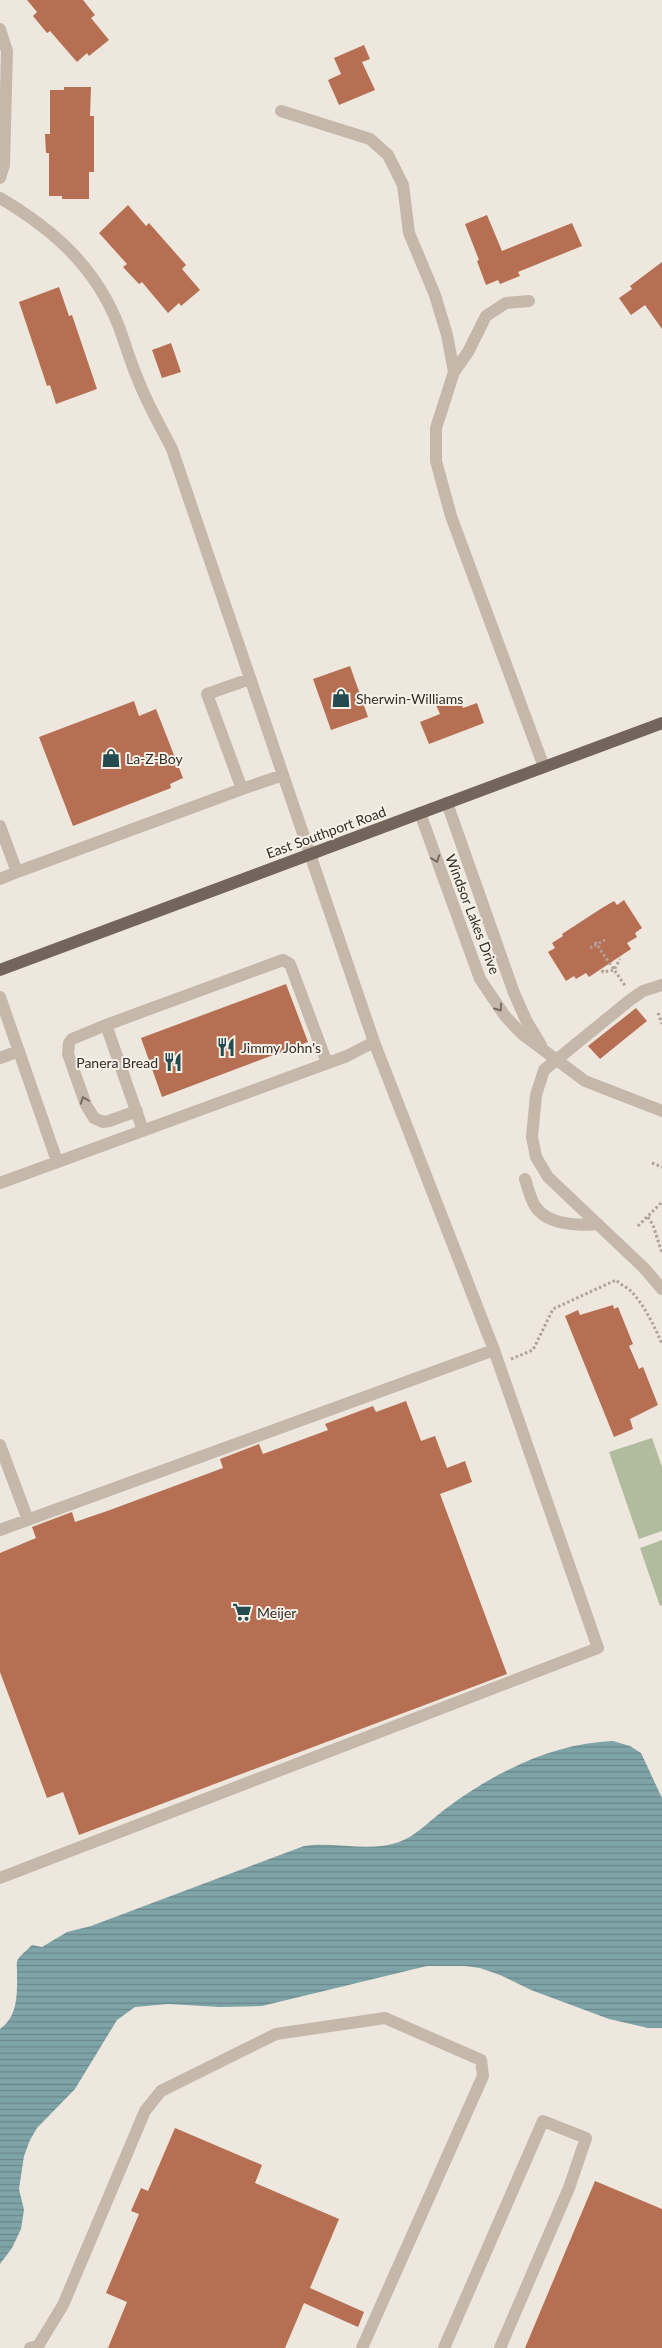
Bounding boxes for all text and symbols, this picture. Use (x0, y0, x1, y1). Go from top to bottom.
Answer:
shop icon: Sherwin-Williams (330, 687, 352, 709)
place label: Sherwin-Williams (356, 690, 463, 707)
shop icon: La-Z-Boy (100, 747, 122, 769)
place label: La-Z-Boy (126, 750, 183, 767)
street label: East Southport Road (264, 802, 388, 862)
street label: Windsor Lakes Drive (442, 852, 504, 976)
one-way arrow (430, 854, 440, 863)
one-way arrow (493, 1002, 502, 1012)
restaurant icon: Jimmy John's (215, 1036, 237, 1058)
place label: Jimmy John's (241, 1039, 321, 1056)
restaurant icon: Panera Bread (162, 1051, 184, 1073)
place label: Panera Bread (76, 1054, 158, 1071)
one-way arrow (80, 1096, 91, 1105)
supermarket icon: Meijer (231, 1601, 253, 1623)
place label: Meijer (257, 1604, 296, 1621)

